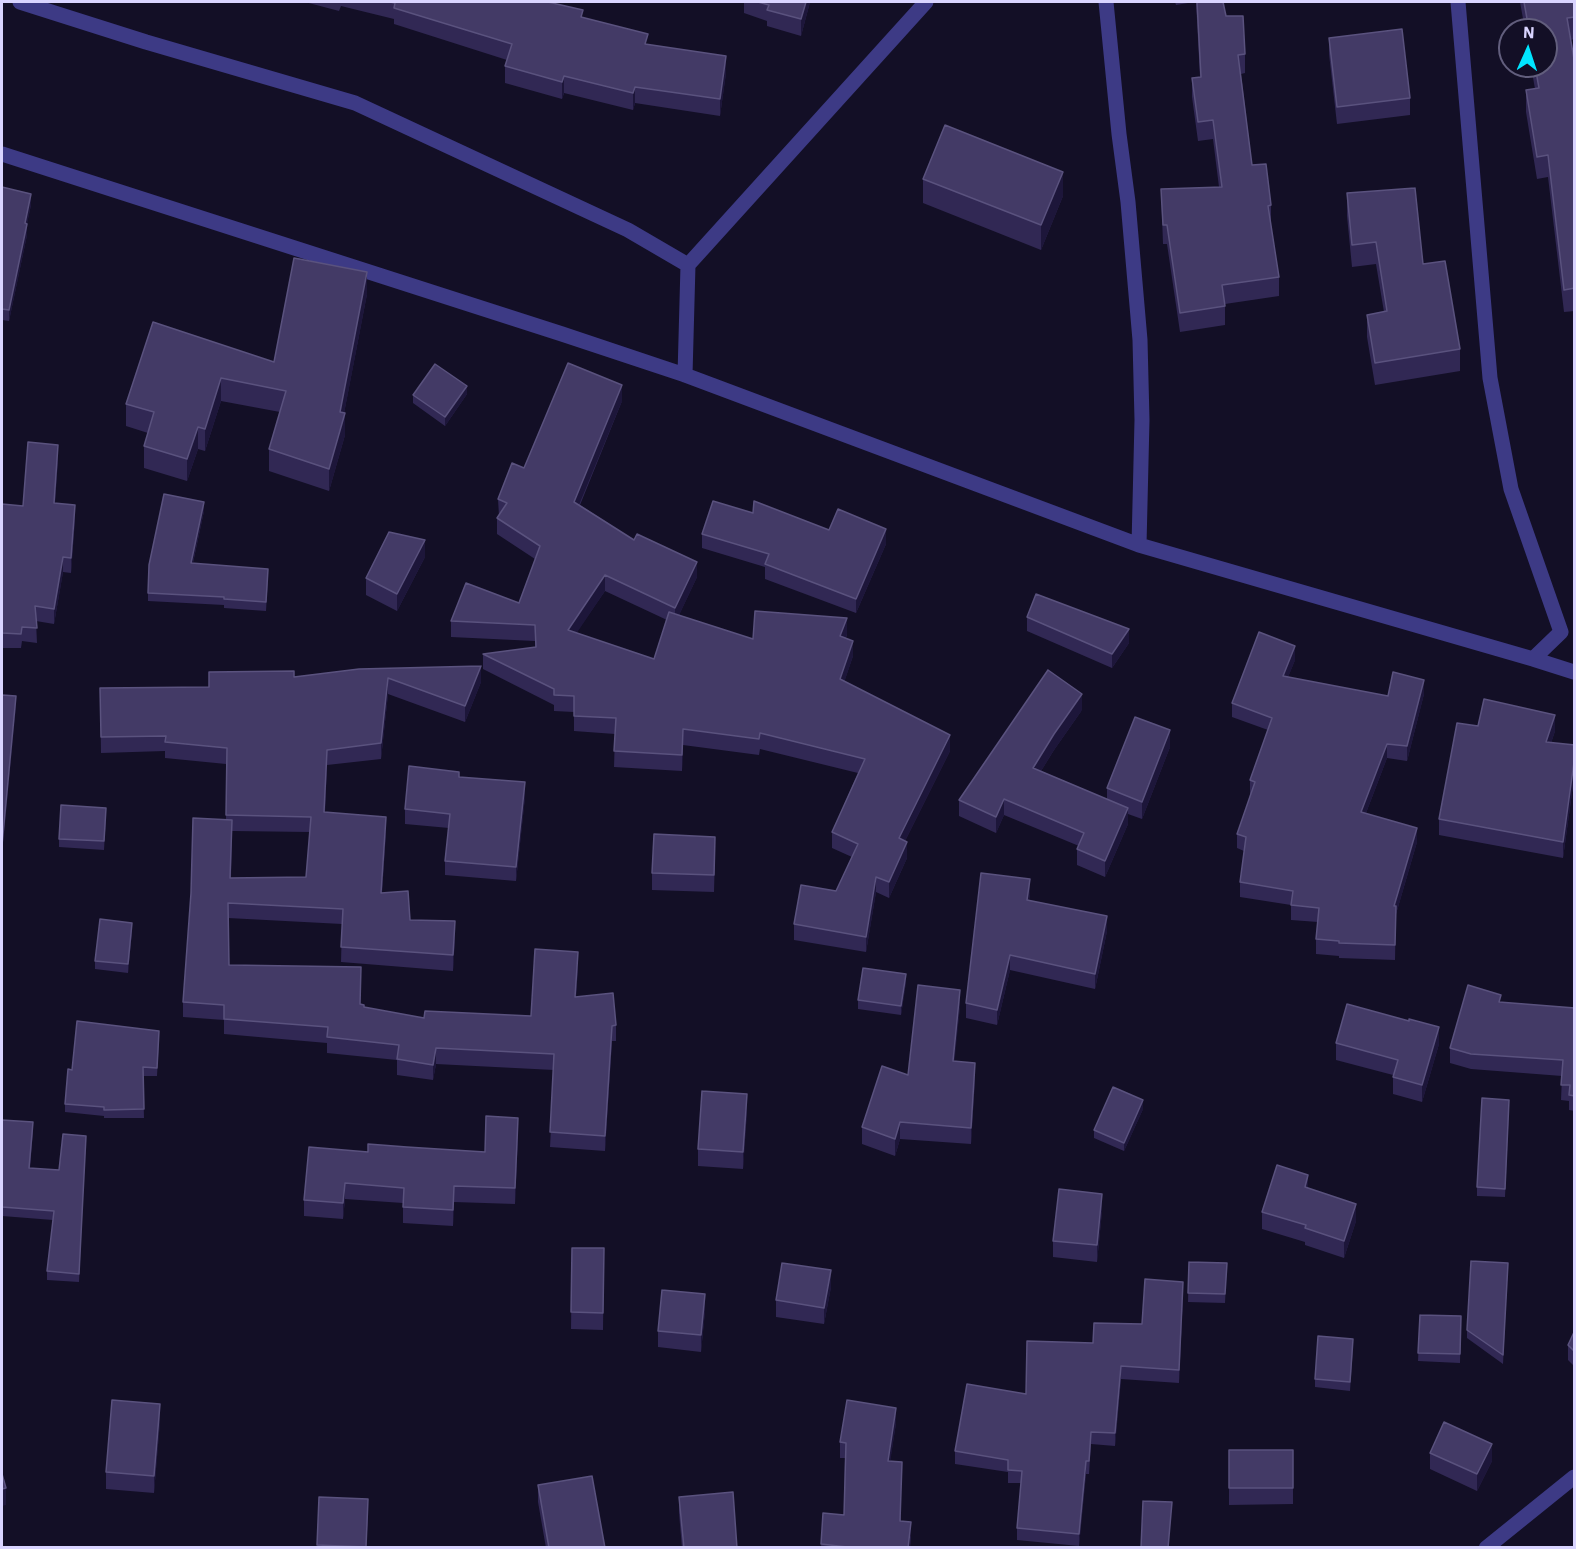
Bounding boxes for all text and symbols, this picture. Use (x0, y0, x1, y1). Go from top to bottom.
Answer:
north arrow (1498, 18, 1558, 78)
text: N (1523, 22, 1535, 42)

